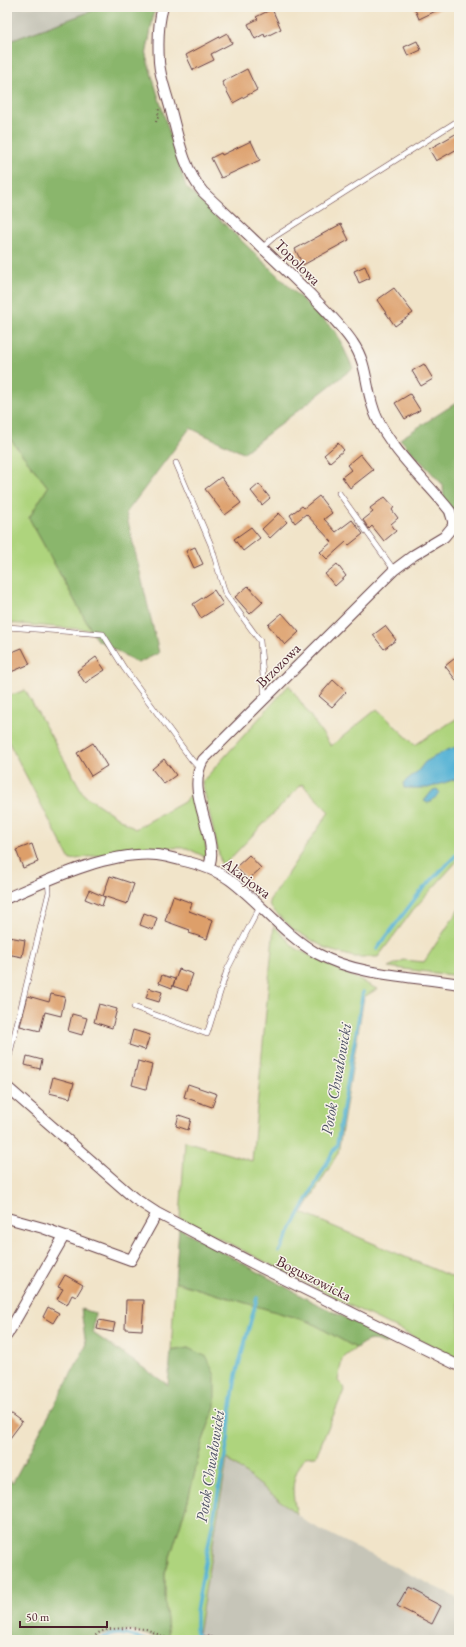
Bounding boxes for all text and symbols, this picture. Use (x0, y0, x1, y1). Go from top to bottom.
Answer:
street label: Topolowa (271, 235, 325, 289)
street label: Brzozowa (252, 639, 304, 691)
street label: Akacjowa (218, 853, 275, 902)
water label: Potok Chwałowicki (316, 1020, 356, 1137)
street label: Boguszowicka (273, 1251, 355, 1305)
water label: Potok Chwałowicki (191, 1407, 229, 1524)
scale bar (20, 1603, 107, 1629)
text: 50 m (26, 1609, 50, 1625)

